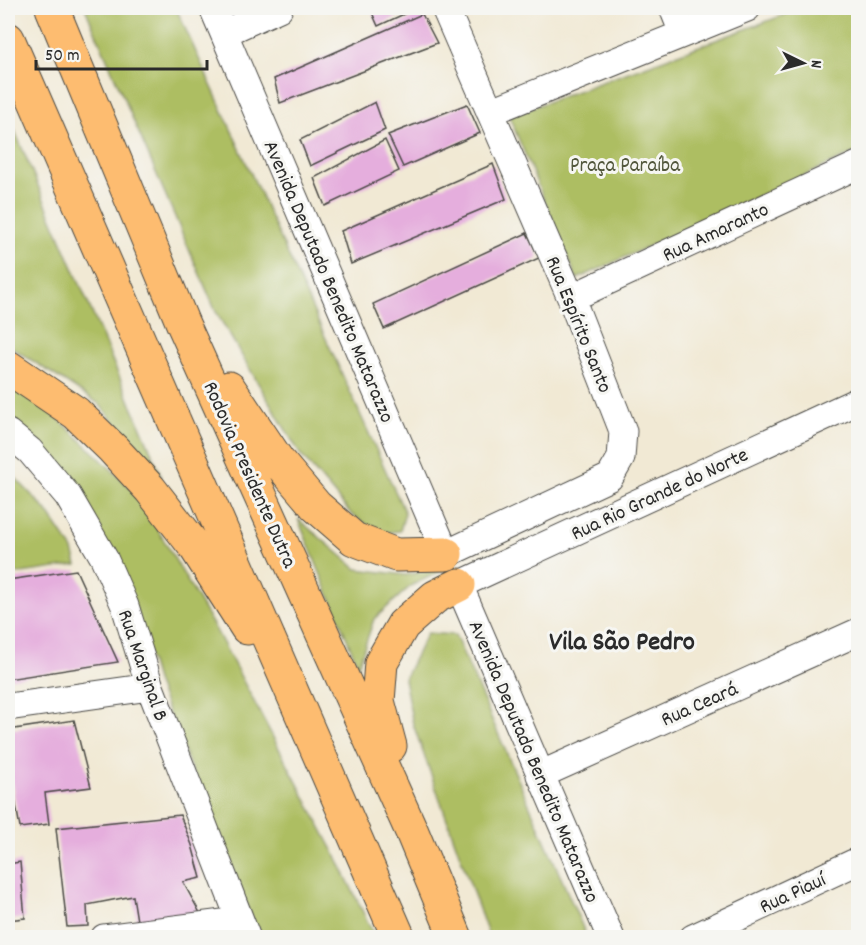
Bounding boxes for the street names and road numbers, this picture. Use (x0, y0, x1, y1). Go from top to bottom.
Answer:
street label: Avenida Deputado Benedito Matarazzo (254, 136, 401, 428)
street label: Rua Amaranto (658, 196, 774, 271)
street label: Rua Espírito Santo (536, 252, 618, 398)
street label: Rodovia Presidente Dutra (194, 377, 303, 574)
street label: Rua Rio Grande do Norte (567, 441, 754, 550)
street label: Rua Marginal B (108, 606, 174, 726)
street label: Avenida Deputado Benedito Matarazzo (459, 616, 606, 908)
street label: Rua Ceará (657, 675, 744, 736)
street label: Rua Piauí (755, 865, 833, 923)

